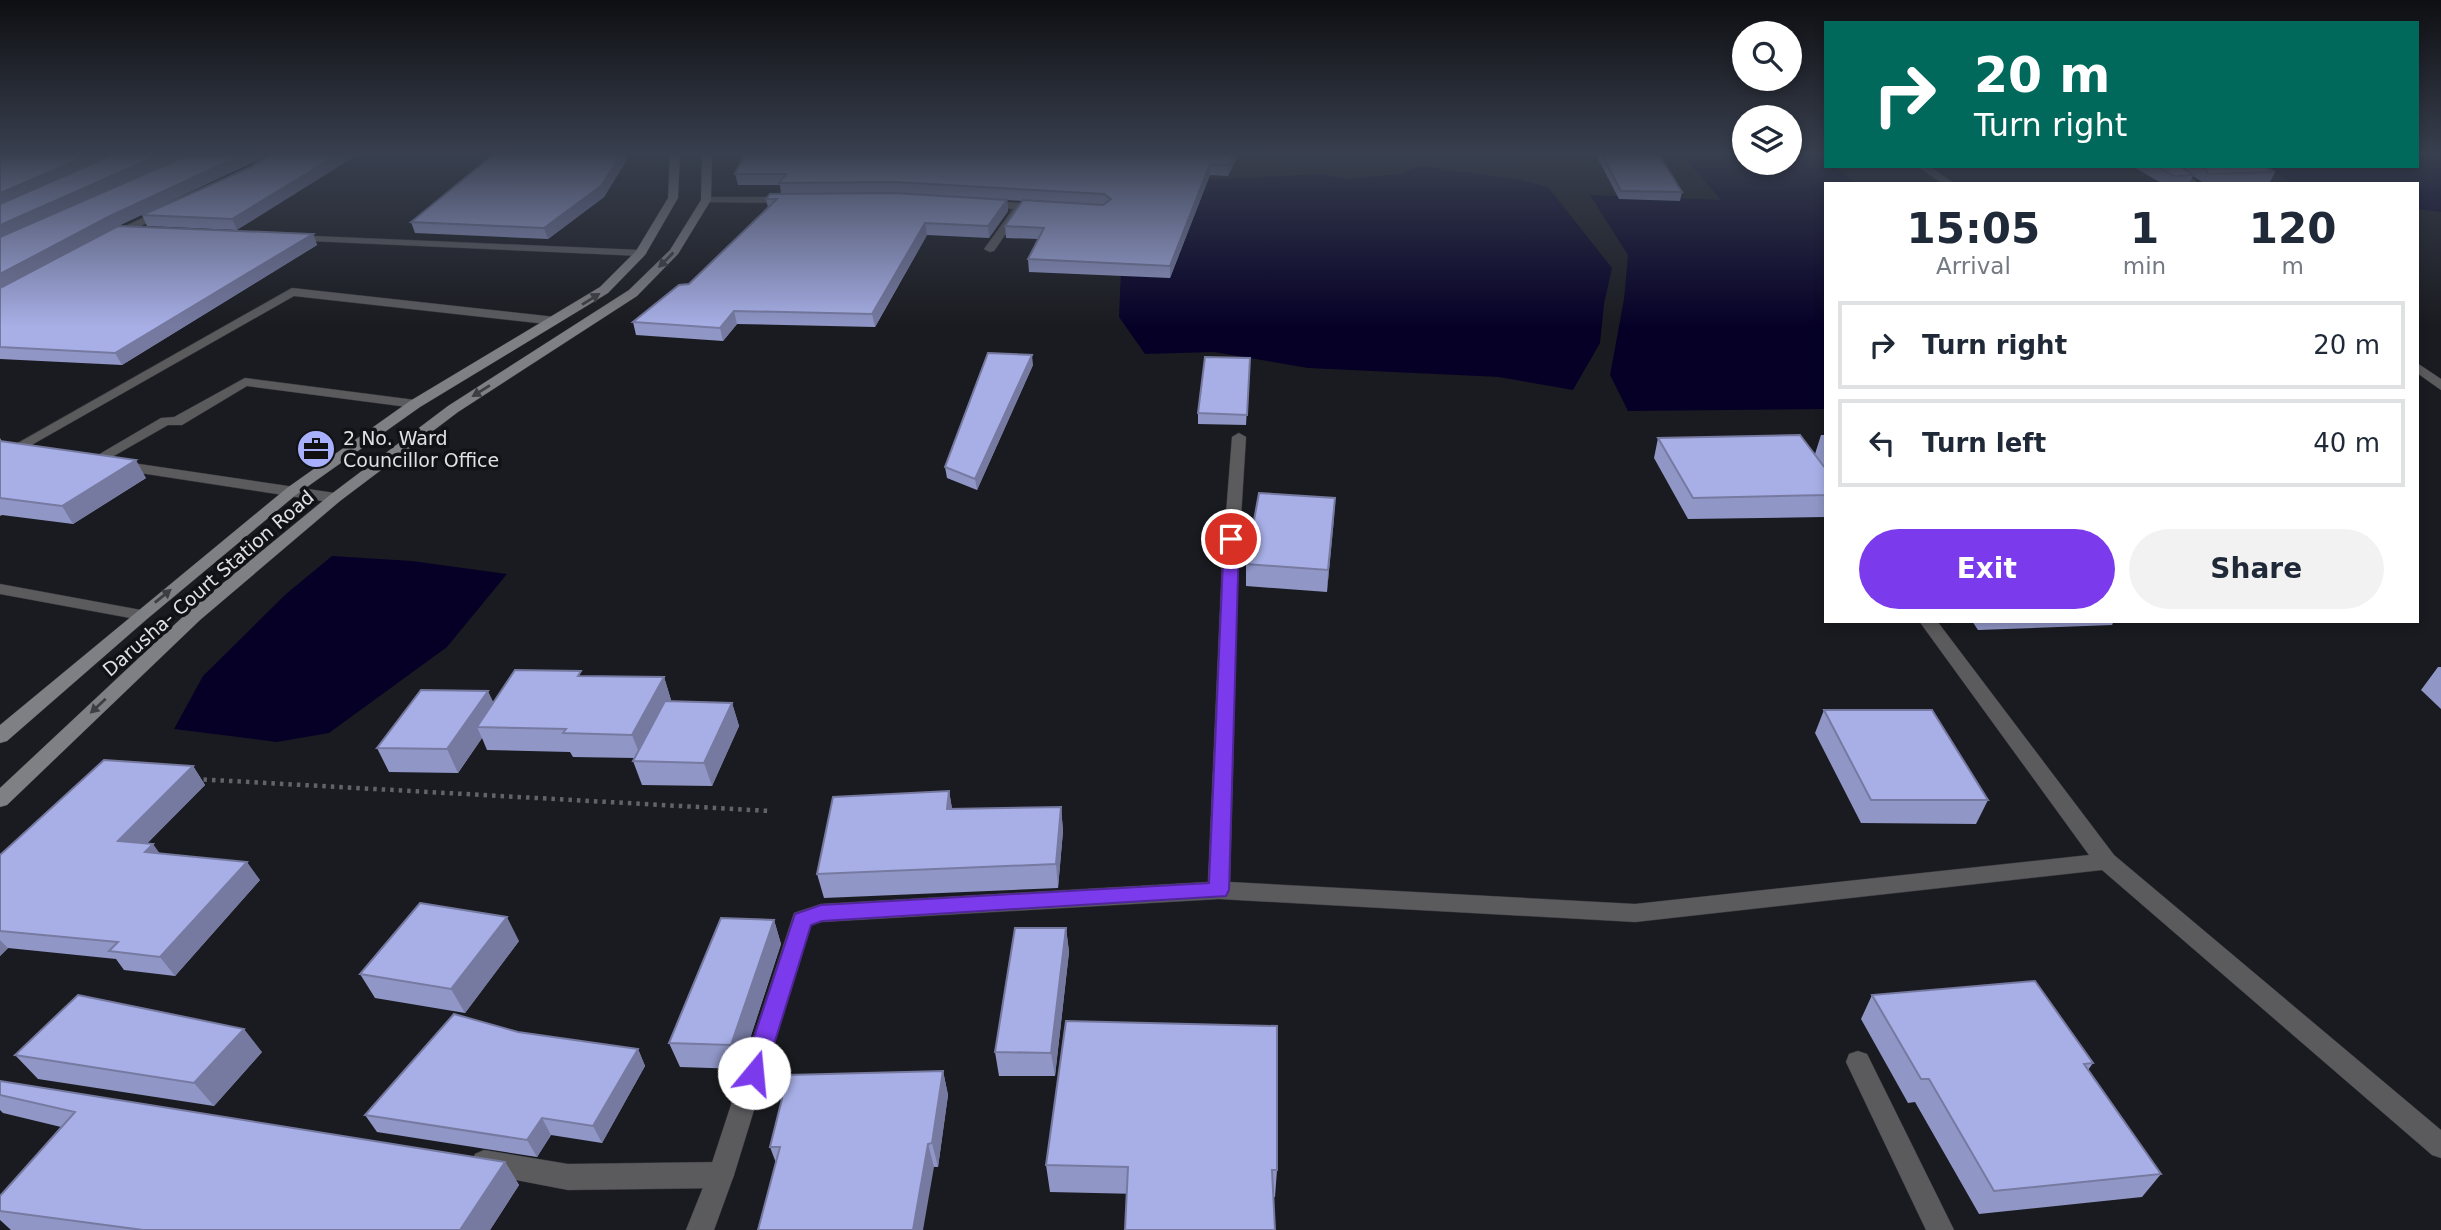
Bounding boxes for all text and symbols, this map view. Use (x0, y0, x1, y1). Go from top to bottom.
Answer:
map controls (1732, 21, 1802, 175)
button: search (1732, 21, 1802, 91)
text: 20 m (1974, 47, 2110, 104)
icon: right (1859, 49, 1950, 140)
button: layers (1732, 105, 1802, 175)
text: Turn right (1974, 106, 2127, 144)
text: 15:05 (1907, 204, 2040, 253)
text: 1 (2130, 204, 2159, 253)
text: 120 (2249, 204, 2336, 253)
one-way arrow (658, 251, 675, 267)
text: Arrival (1936, 253, 2011, 279)
text: min (2123, 253, 2166, 279)
text: m (2281, 253, 2304, 279)
one-way arrow (581, 292, 600, 305)
icon: right (1863, 326, 1901, 364)
text: Turn right (1922, 330, 2067, 360)
text: 20 m (2313, 330, 2380, 360)
one-way arrow (472, 384, 491, 397)
icon: left (1863, 424, 1901, 462)
place label: 2 No. Ward Councillor Office (343, 427, 499, 471)
office icon: 2 No. Ward Councillor Office (295, 428, 337, 470)
text: Turn left (1922, 428, 2046, 458)
text: 40 m (2313, 428, 2380, 458)
street label: Darusha- Court Station Road (98, 485, 318, 681)
pin (1201, 509, 1261, 569)
icon: arrive (1212, 520, 1250, 558)
button: Exit (1859, 529, 2115, 609)
button: Share (2129, 529, 2384, 609)
one-way arrow (155, 589, 172, 604)
one-way arrow (90, 698, 107, 714)
position arrow (717, 1036, 791, 1110)

